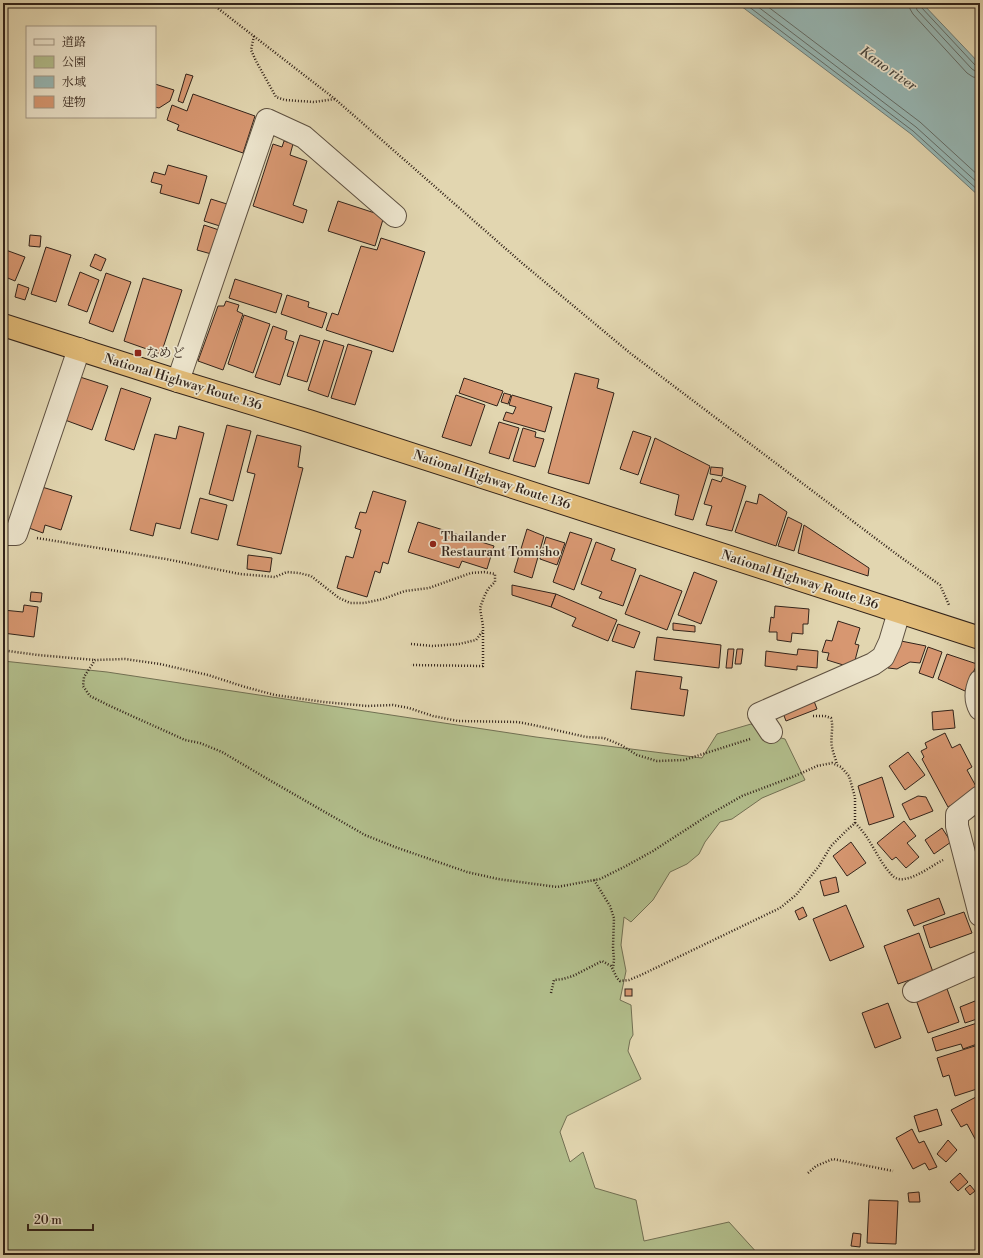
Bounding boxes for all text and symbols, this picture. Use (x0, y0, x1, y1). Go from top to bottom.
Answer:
legend (26, 26, 156, 118)
text: 道路 (62, 35, 86, 50)
water label: Kano river (856, 43, 921, 96)
text: 公園 (62, 55, 86, 70)
text: 水域 (62, 75, 86, 90)
text: 建物 (62, 95, 86, 110)
place label: なめど (146, 345, 185, 361)
marker: なめど (133, 348, 143, 358)
street label: National Highway Route 136 (102, 350, 264, 414)
street label: National Highway Route 136 (411, 447, 573, 513)
place label: Thailander Restaurant Tomisho (441, 529, 560, 560)
marker: Thailander Restaurant Tomisho (428, 539, 438, 549)
street label: National Highway Route 136 (719, 547, 881, 613)
scale bar (28, 1206, 93, 1232)
text: 20 m (34, 1213, 62, 1228)

